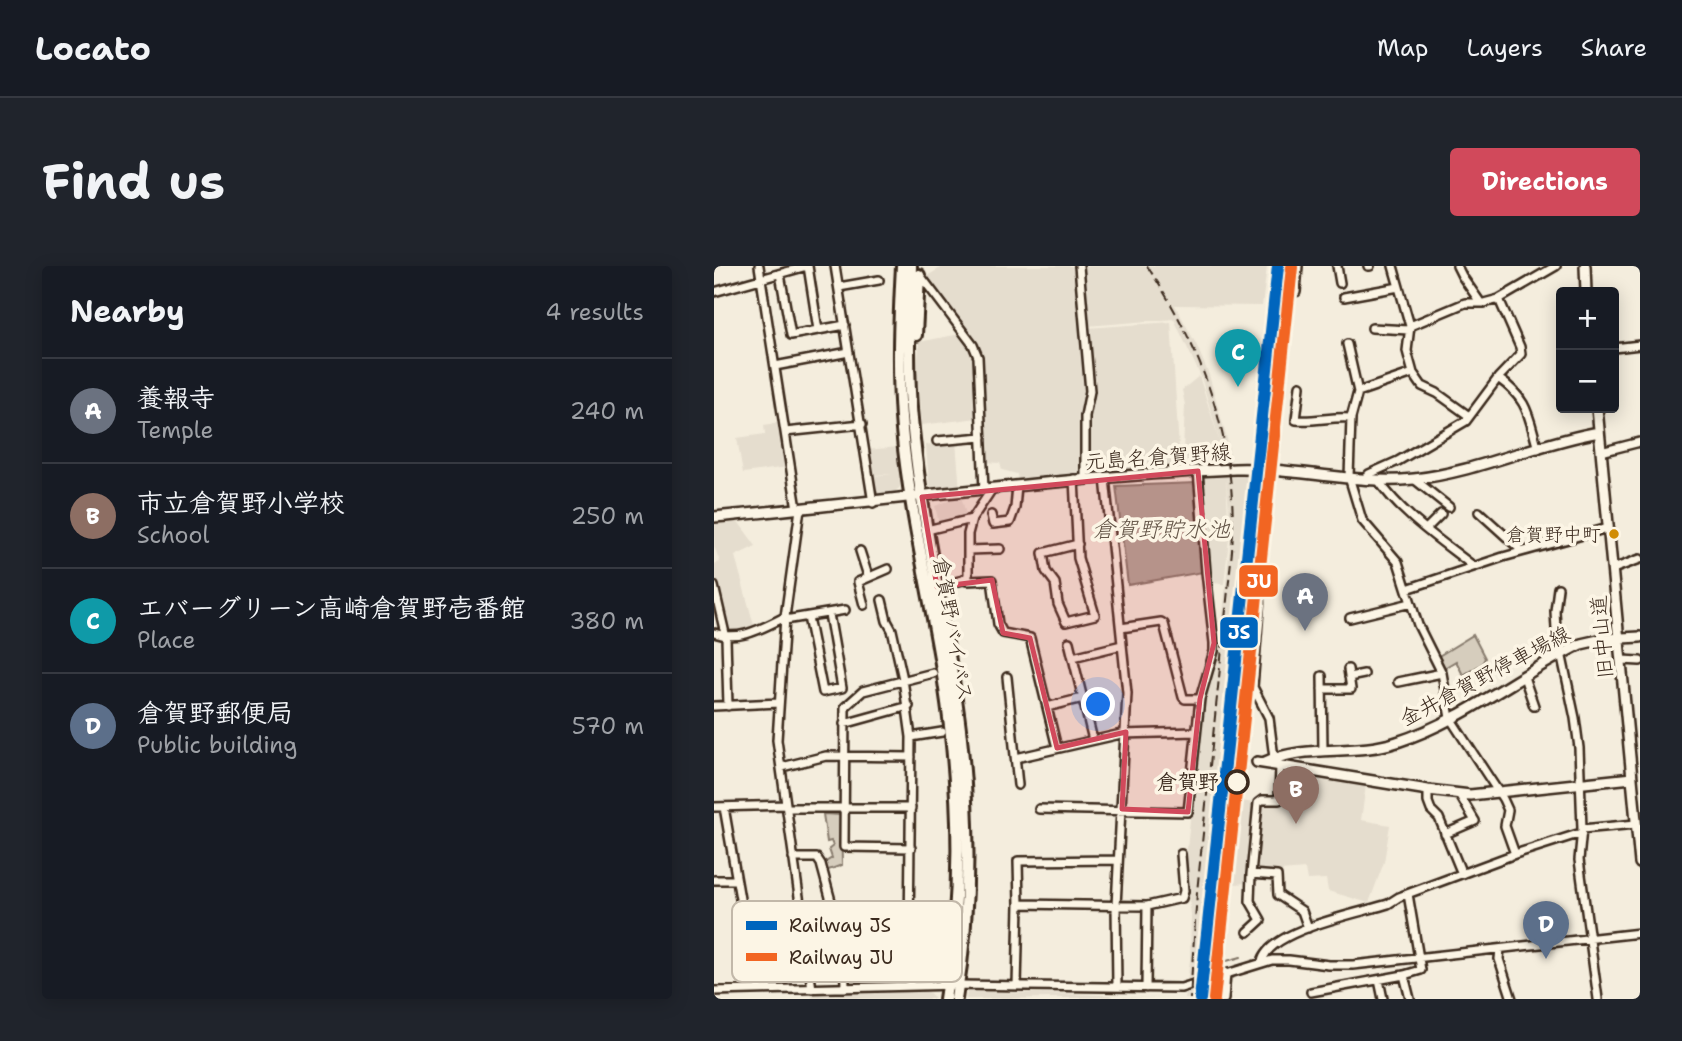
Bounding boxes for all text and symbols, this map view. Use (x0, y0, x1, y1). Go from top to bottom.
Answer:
text: Locato (35, 26, 151, 71)
text: Map (1377, 32, 1428, 64)
text: Layers (1466, 32, 1543, 64)
text: Share (1581, 32, 1647, 64)
button: Directions (1450, 148, 1640, 216)
text: Find us (42, 149, 225, 215)
map controls (1556, 287, 1619, 413)
button: + (1556, 287, 1619, 350)
text: Nearby (70, 291, 185, 332)
text: 4 results (545, 297, 644, 327)
pin: C (1215, 329, 1261, 387)
button: − (1556, 350, 1619, 413)
text: 養報寺 (137, 380, 215, 415)
text: A (84, 396, 102, 426)
text: 240 m (570, 396, 644, 426)
text: Temple (137, 415, 214, 445)
street label: 元島名倉賀野線 (1084, 438, 1232, 476)
text: 市立倉賀野小学校 (137, 485, 345, 520)
text: B (86, 501, 100, 531)
text: 250 m (571, 501, 644, 531)
water label: 倉賀野貯水池 (1092, 514, 1231, 544)
text: School (137, 520, 209, 550)
place label: 倉賀野中町 (1506, 522, 1601, 547)
marker: 倉賀野中町 (1607, 527, 1621, 541)
street label: 倉賀野バイパス (926, 554, 980, 704)
line badge: JU (1238, 564, 1279, 598)
text: JU (1246, 569, 1272, 594)
pin: A (1282, 573, 1328, 631)
text: エバーグリーン高崎倉賀野壱番館 (137, 590, 525, 625)
street label: 旧中山道 (1584, 594, 1620, 680)
text: C (86, 606, 100, 636)
text: 380 m (569, 606, 644, 636)
line badge: JS (1219, 616, 1259, 649)
street label: 金井倉賀野停車場線 (1395, 619, 1575, 733)
text: JS (1228, 620, 1250, 645)
text: Place (137, 625, 196, 655)
your location (1081, 687, 1115, 721)
text: 倉賀野郵便局 (137, 695, 293, 730)
text: D (85, 711, 101, 741)
text: 570 m (572, 711, 644, 741)
text: Public building (137, 730, 297, 760)
pin: B (1273, 766, 1319, 824)
place label: 倉賀野 (1156, 768, 1219, 796)
marker: 倉賀野 (1225, 770, 1249, 794)
legend (732, 901, 962, 982)
pin: D (1523, 901, 1569, 959)
text: Railway JS (789, 913, 891, 938)
text: Railway JU (789, 945, 893, 970)

